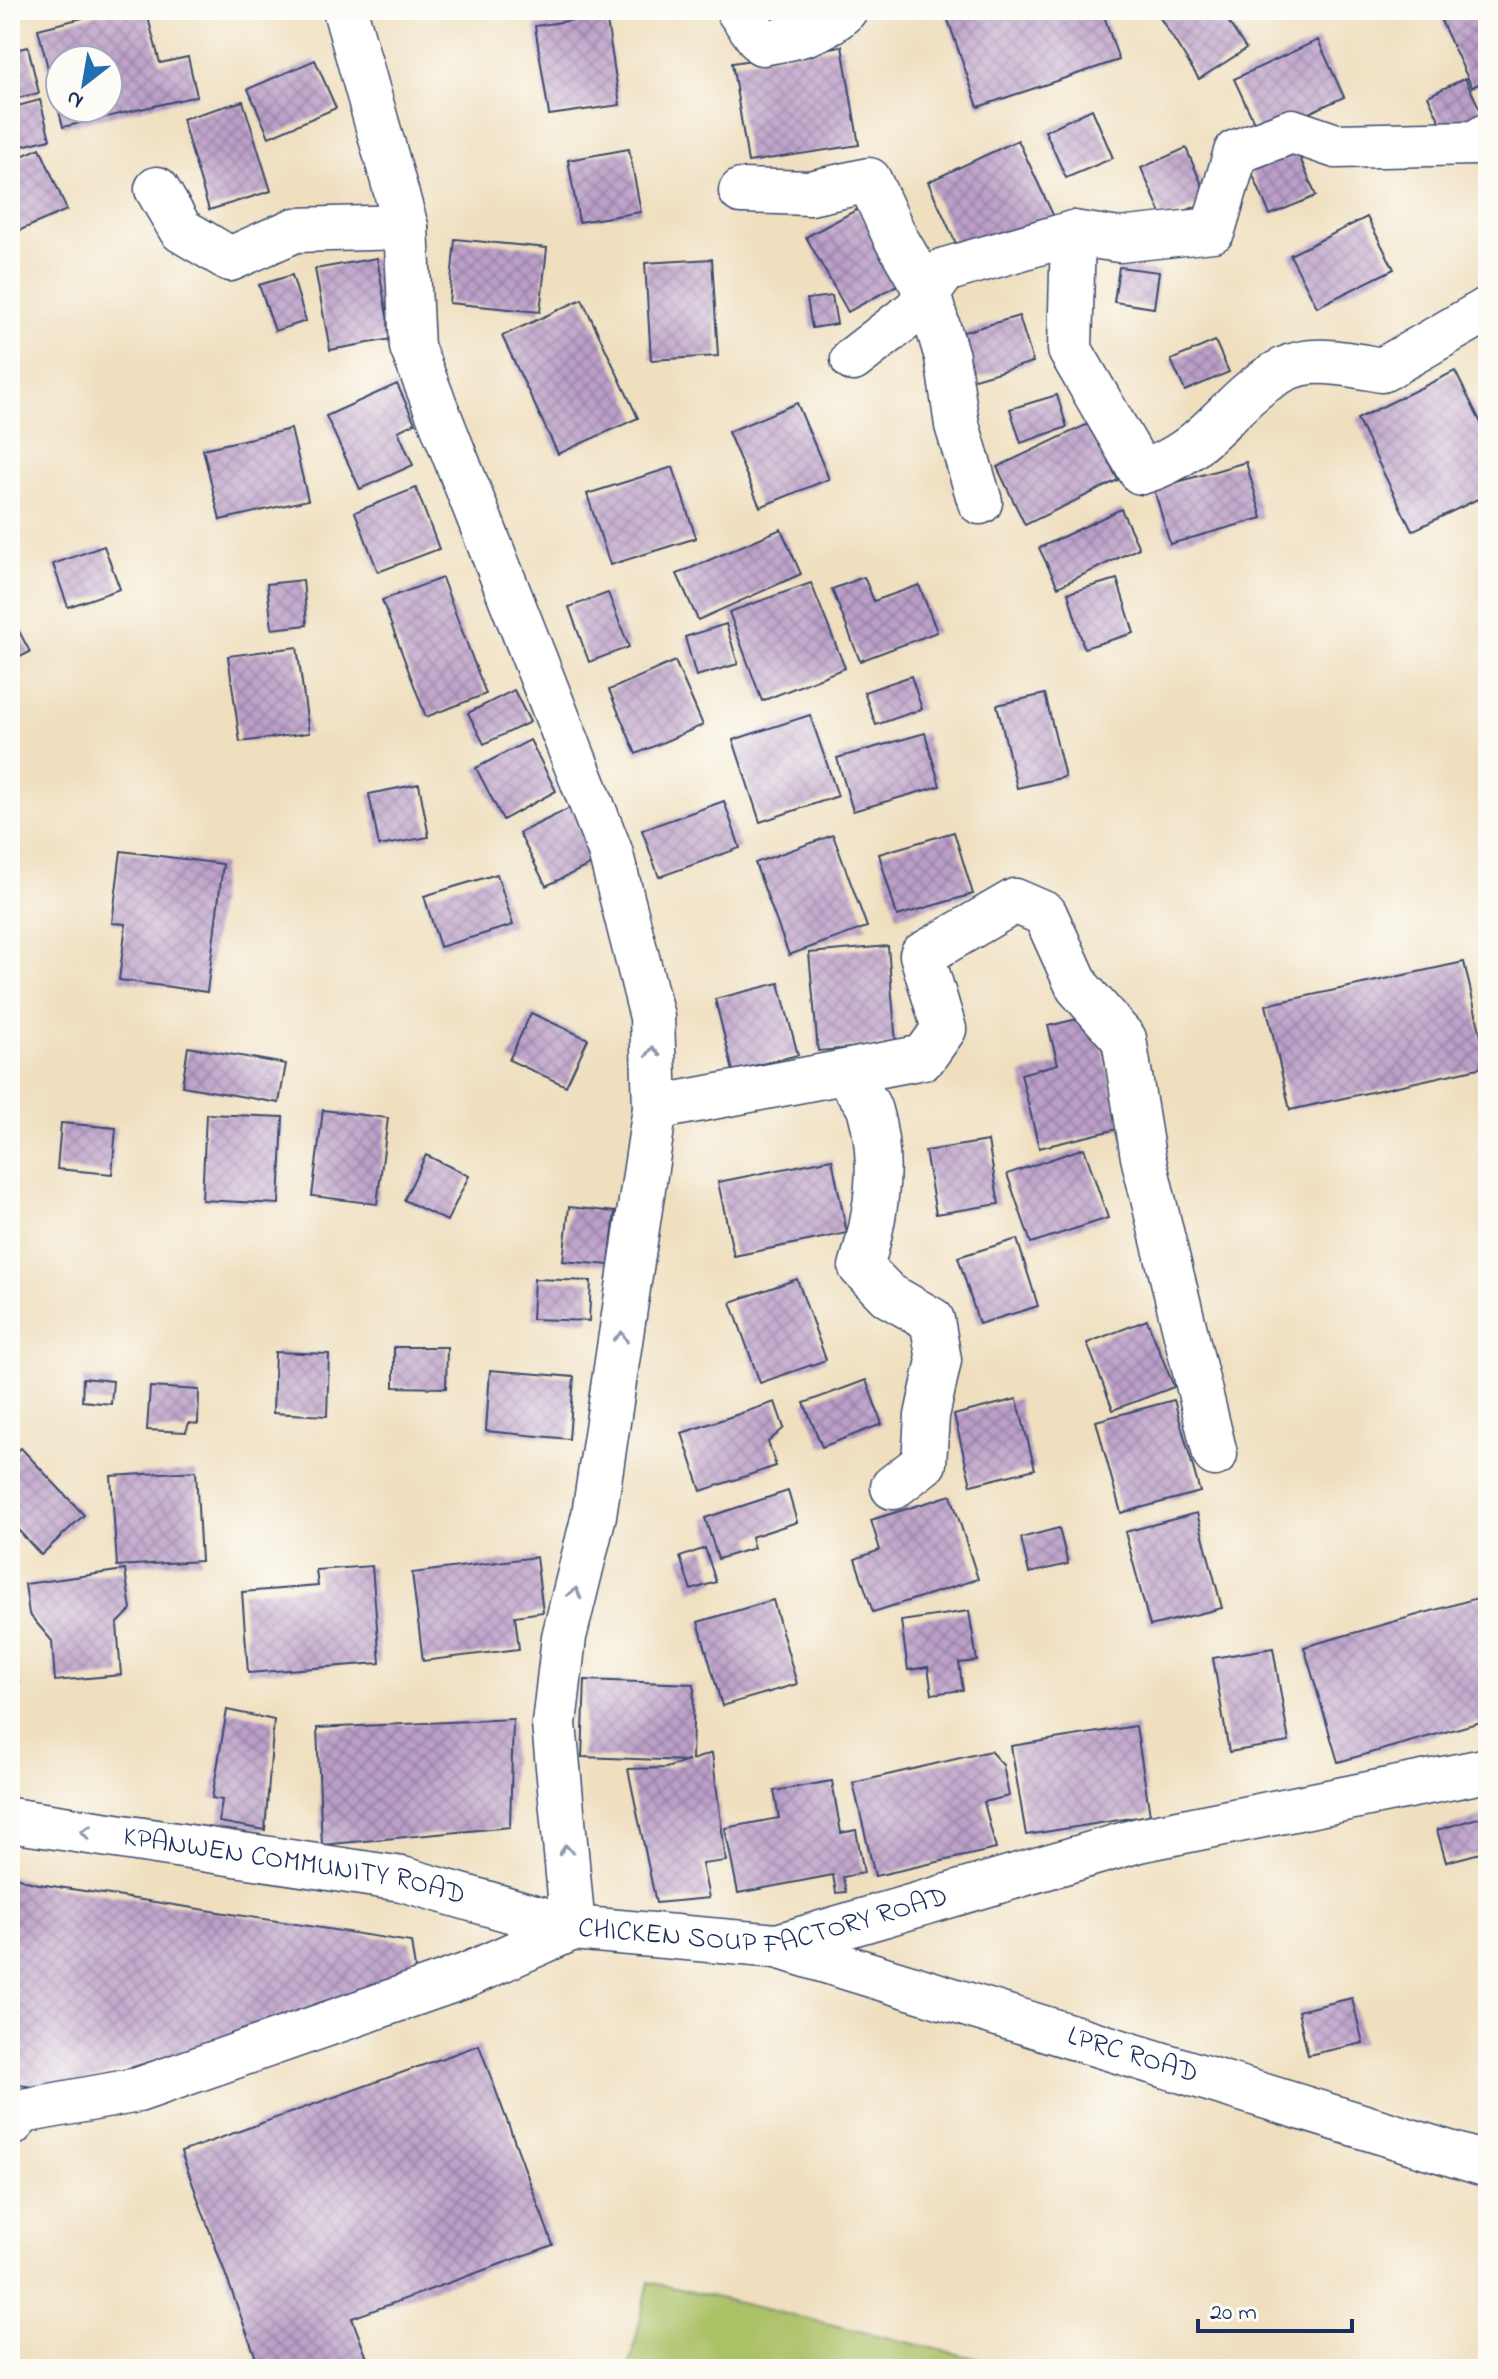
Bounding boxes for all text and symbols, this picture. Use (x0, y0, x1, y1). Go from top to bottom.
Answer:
north arrow (44, 44, 124, 124)
text: N (61, 81, 90, 116)
one-way arrow (645, 1045, 662, 1058)
one-way arrow (612, 1330, 629, 1344)
one-way arrow (566, 1587, 583, 1600)
street label: KPANWEN COMMUNITY ROAD (120, 1817, 470, 1917)
one-way arrow (79, 1824, 93, 1841)
one-way arrow (558, 1844, 575, 1857)
street label: CHICKEN SOUP FACTORY ROAD (576, 1877, 953, 1967)
street label: LPRC ROAD (1062, 2016, 1203, 2095)
scale bar (1198, 2283, 1352, 2333)
text: 20 m (1210, 2296, 1257, 2331)

